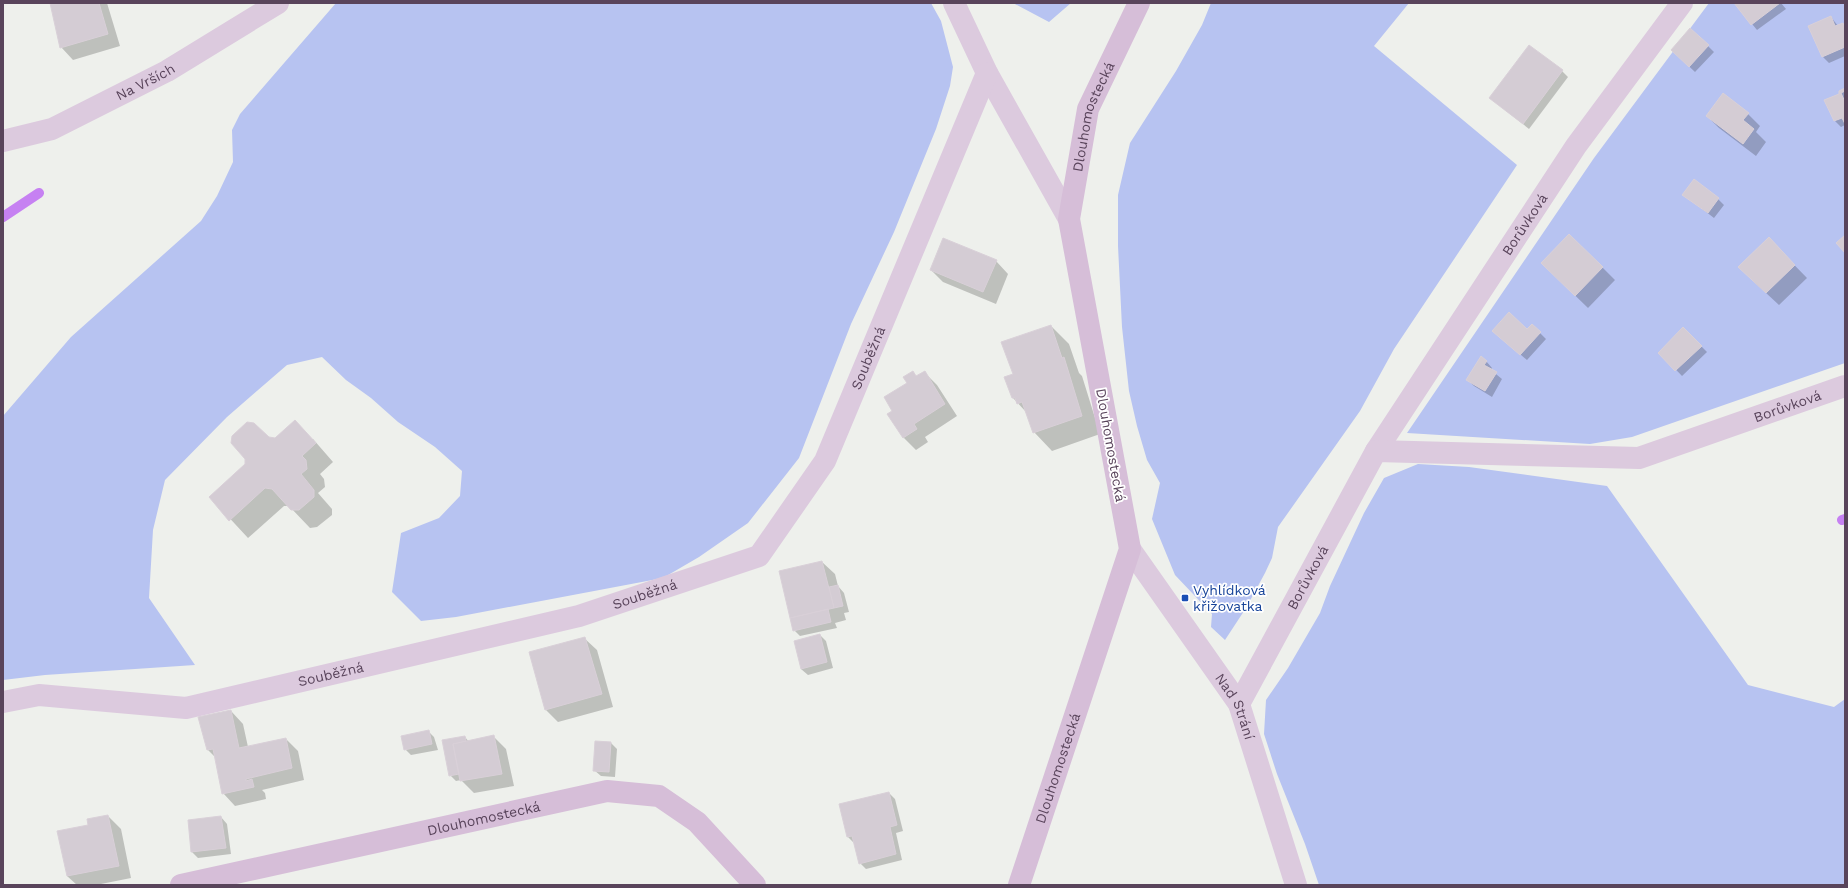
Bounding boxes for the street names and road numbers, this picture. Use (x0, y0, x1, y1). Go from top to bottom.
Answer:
street label: Dlouhomostecká (1069, 59, 1118, 173)
street label: Na Vrších (113, 60, 178, 103)
street label: Borůvková (1499, 191, 1551, 258)
street label: Souběžná (848, 324, 888, 392)
street label: Dlouhomostecká (1093, 387, 1129, 503)
street label: Borůvková (1752, 387, 1823, 425)
street label: Borůvková (1284, 543, 1331, 612)
street label: Souběžná (610, 576, 679, 612)
street label: Souběžná (296, 659, 365, 690)
street label: Nad Strání (1212, 670, 1258, 742)
street label: Dlouhomostecká (1032, 711, 1083, 825)
street label: Dlouhomostecká (426, 798, 542, 838)

